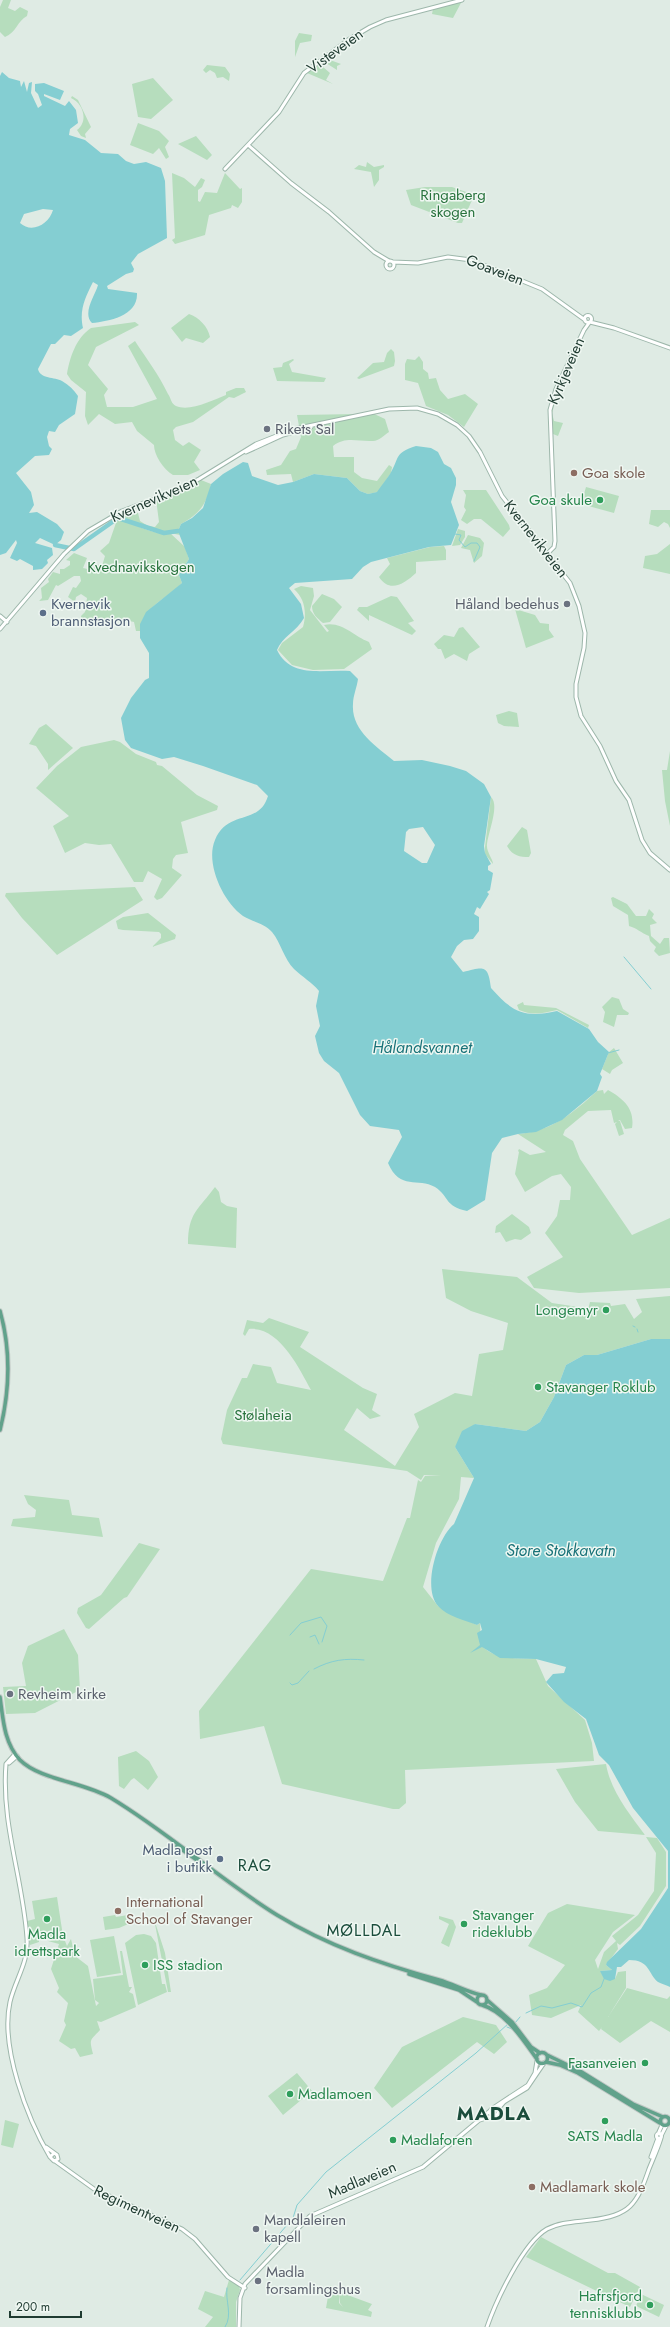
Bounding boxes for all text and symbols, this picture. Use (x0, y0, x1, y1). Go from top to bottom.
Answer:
street label: Visteveien (302, 23, 368, 79)
park label: Ringaberg skogen (420, 184, 486, 223)
street label: Goaveien (463, 249, 527, 291)
street label: Kyrkjeveien (542, 334, 590, 408)
place label: Rikets Sal (275, 418, 334, 440)
marker: Rikets Sal (262, 424, 272, 434)
place label: Goa skole (582, 462, 646, 484)
marker: Goa skole (569, 468, 579, 478)
street label: Kvernevikveien (107, 470, 201, 528)
place label: Goa skule (529, 489, 592, 511)
street label: Kvernevikveien (499, 495, 573, 583)
marker: Goa skule (595, 495, 605, 505)
park label: Kvednavikskogen (87, 556, 195, 578)
place label: Kvernevik brannstasjon (51, 593, 130, 632)
place label: Håland bedehus (455, 593, 559, 615)
marker: Håland bedehus (562, 599, 572, 609)
marker: Kvernevik brannstasjon (38, 608, 48, 618)
water label: Hålandsvannet (372, 1036, 473, 1059)
place label: Longemyr (536, 1299, 599, 1321)
marker: Longemyr (601, 1305, 611, 1315)
place label: Stavanger Roklub (546, 1376, 656, 1398)
marker: Stavanger Roklub (533, 1382, 543, 1392)
park label: Stølaheia (234, 1404, 292, 1426)
water label: Store Stokkavatn (506, 1539, 616, 1562)
place label: Revheim kirke (18, 1683, 106, 1705)
marker: Revheim kirke (5, 1689, 15, 1699)
place label: Madla post i butikk (143, 1839, 212, 1878)
marker: Madla post i butikk (215, 1854, 225, 1864)
district label: RAG (238, 1854, 272, 1877)
place label: International School of Stavanger (126, 1891, 254, 1930)
place label: Stavanger rideklubb (472, 1904, 535, 1943)
marker: International School of Stavanger (113, 1906, 123, 1916)
marker: Madla idrettspark (42, 1914, 52, 1924)
district label: MØLLDAL (326, 1919, 402, 1942)
marker: Stavanger rideklubb (459, 1919, 469, 1929)
place label: Madla idrettspark (14, 1923, 80, 1962)
place label: ISS stadion (153, 1954, 223, 1976)
marker: ISS stadion (140, 1960, 150, 1970)
place label: Fasanveien (568, 2052, 637, 2074)
marker: Fasanveien (640, 2058, 650, 2068)
place label: Madlamoen (298, 2083, 372, 2105)
marker: Madlamoen (285, 2089, 295, 2099)
district label: MADLA (457, 2100, 531, 2127)
marker: SATS Madla (600, 2116, 610, 2126)
place label: SATS Madla (567, 2125, 643, 2147)
place label: Madlaforen (401, 2129, 473, 2151)
marker: Madlaforen (388, 2135, 398, 2145)
street label: Madlaveien (325, 2156, 399, 2204)
place label: Madlamark skole (540, 2176, 646, 2198)
street label: Regimentveien (90, 2179, 184, 2239)
marker: Madlamark skole (527, 2182, 537, 2192)
place label: Mandlaleiren kapell (264, 2209, 346, 2248)
marker: Mandlaleiren kapell (251, 2224, 261, 2234)
place label: Madla forsamlingshus (266, 2261, 360, 2300)
marker: Madla forsamlingshus (253, 2276, 263, 2286)
place label: Hafrsfjord tennisklubb (570, 2285, 642, 2324)
scale bar (10, 2293, 81, 2319)
text: 200 m (16, 2298, 50, 2316)
marker: Hafrsfjord tennisklubb (645, 2300, 655, 2310)

